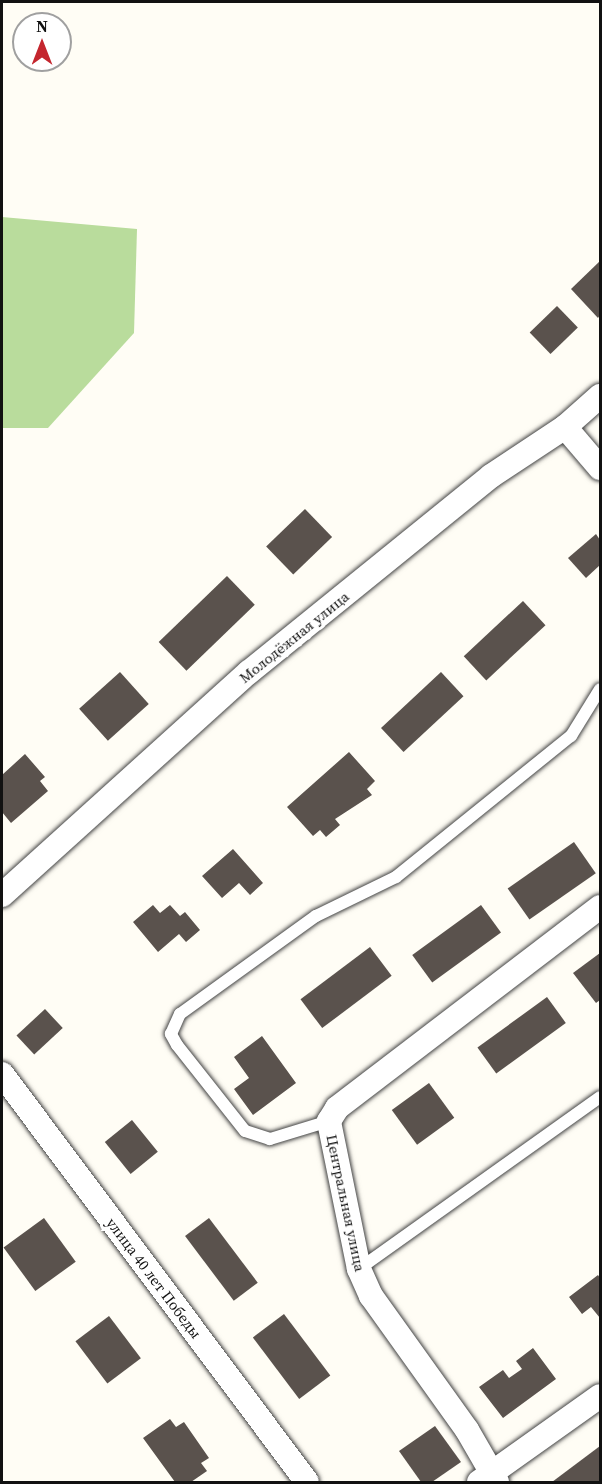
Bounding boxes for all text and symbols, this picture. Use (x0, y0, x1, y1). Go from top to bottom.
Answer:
north arrow (12, 12, 72, 72)
text: N (36, 15, 48, 37)
street label: Молодёжная улица (236, 587, 352, 687)
street label: Центральная улица (323, 1133, 369, 1273)
street label: улица 40 лет Победы (103, 1214, 205, 1342)

